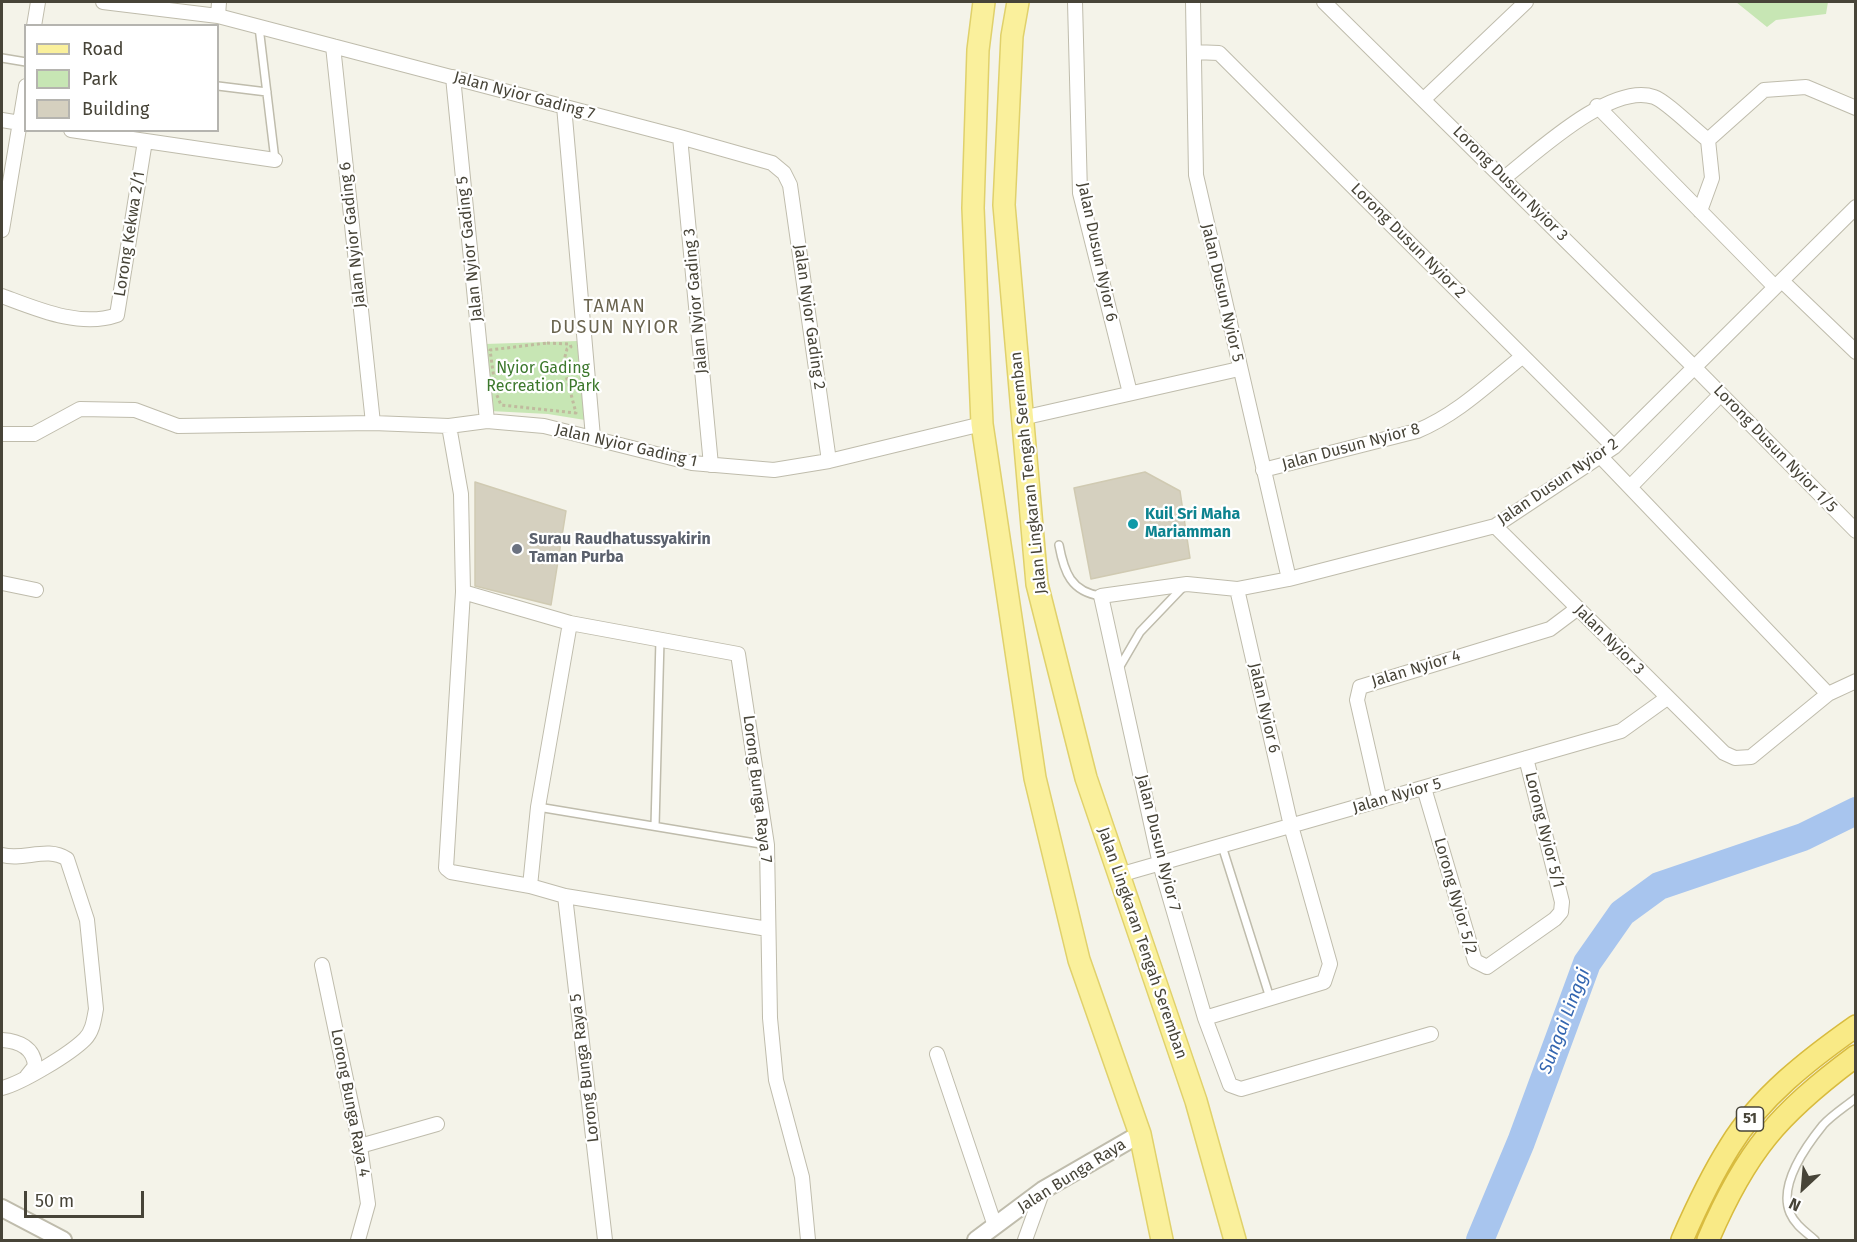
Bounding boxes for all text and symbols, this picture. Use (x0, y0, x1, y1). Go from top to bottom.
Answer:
legend (24, 24, 219, 132)
text: Road (82, 38, 124, 60)
text: Park (82, 68, 117, 90)
street label: Jalan Nyior Gading 7 (451, 68, 597, 124)
text: Building (82, 98, 149, 120)
street label: Lorong Dusun Nyior 3 (1448, 122, 1572, 246)
street label: Jalan Nyior Gading 6 (336, 161, 370, 309)
street label: Lorong Kekwa 2/1 (111, 170, 149, 298)
street label: Jalan Nyior Gading 5 (453, 175, 487, 323)
street label: Lorong Dusun Nyior 2 (1346, 179, 1470, 303)
street label: Jalan Dusun Nyior 6 (1073, 181, 1121, 323)
street label: Jalan Dusun Nyior 5 (1197, 222, 1247, 364)
street label: Jalan Nyior Gading 3 (680, 227, 712, 375)
street label: Jalan Nyior Gading 2 (789, 243, 829, 391)
district label: TAMAN DUSUN NYIOR (550, 296, 680, 338)
street label: Jalan Lingkaran Tengah Seremban (1007, 351, 1051, 595)
park label: Nyior Gading Recreation Park (486, 359, 600, 397)
street label: Lorong Dusun Nyior 1/5 (1709, 381, 1841, 517)
street label: Jalan Dusun Nyior 8 (1280, 419, 1422, 475)
street label: Jalan Nyior Gading 1 (553, 420, 699, 472)
street label: Jalan Dusun Nyior 2 (1494, 435, 1622, 529)
place label: Kuil Sri Maha Mariamman (1145, 505, 1240, 543)
marker: Kuil Sri Maha Mariamman (1126, 517, 1140, 531)
place label: Surau Raudhatussyakirin Taman Purba (529, 530, 711, 568)
marker: Surau Raudhatussyakirin Taman Purba (510, 542, 524, 556)
street label: Jalan Nyior 3 (1570, 601, 1648, 679)
street label: Jalan Nyior 4 (1369, 646, 1463, 692)
street label: Jalan Nyior 6 (1244, 661, 1284, 755)
street label: Lorong Bunga Raya 7 (738, 714, 776, 864)
street label: Lorong Nyior 5/1 (1520, 770, 1568, 890)
street label: Jalan Dusun Nyior 7 (1132, 772, 1184, 914)
street label: Jalan Nyior 5 (1350, 774, 1444, 818)
street label: Jalan Lingkaran Tengah Seremban (1093, 825, 1191, 1061)
street label: Lorong Nyior 5/2 (1429, 836, 1481, 956)
water label: Sungai Linggi (1535, 965, 1595, 1077)
street label: Lorong Bunga Raya 5 (566, 992, 604, 1144)
street label: Lorong Bunga Raya 4 (326, 1027, 374, 1179)
road number: 51 (1736, 1107, 1764, 1131)
street label: Jalan Bunga Raya (1014, 1135, 1130, 1217)
north arrow (1773, 1158, 1833, 1218)
scale bar (27, 1179, 147, 1217)
text: 50 m (35, 1190, 74, 1212)
text: N (1786, 1194, 1804, 1215)

